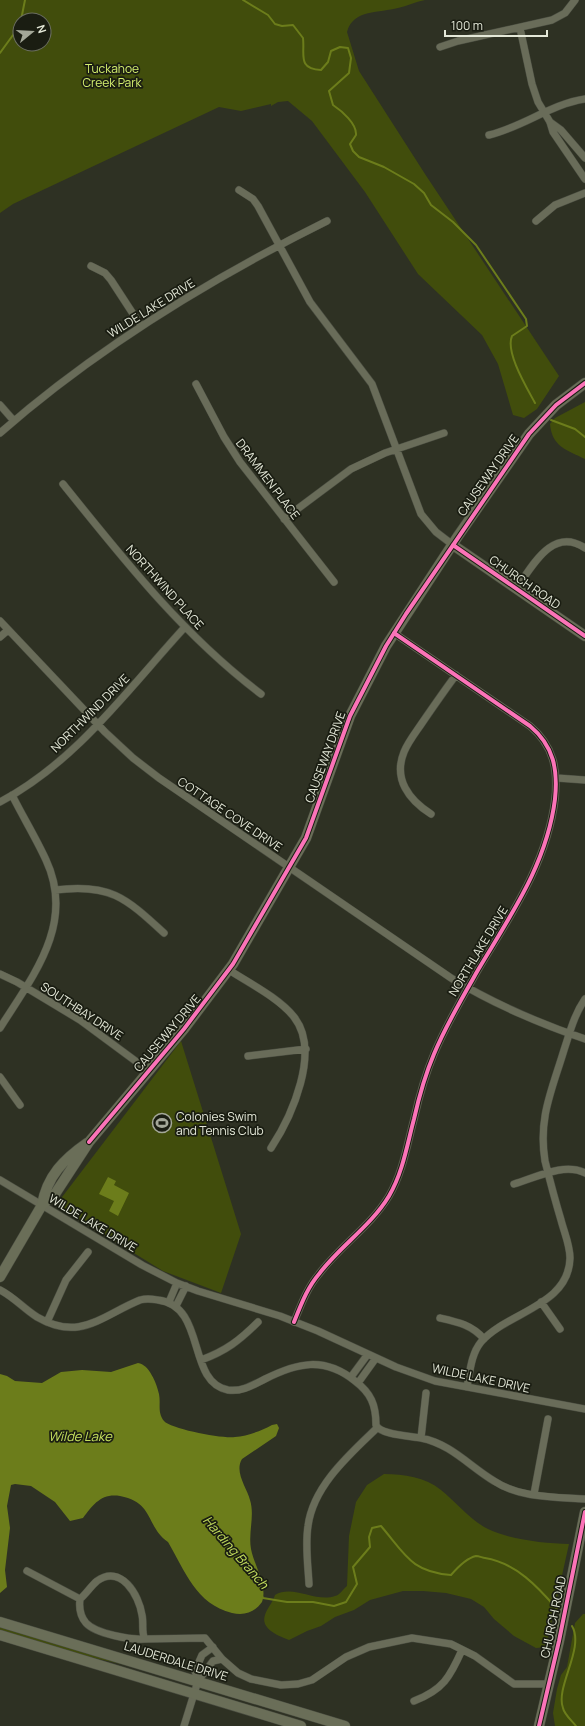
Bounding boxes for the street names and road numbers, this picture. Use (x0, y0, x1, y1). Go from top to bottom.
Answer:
street label: WILDE LAKE DRIVE (104, 274, 198, 342)
street label: CAUSEWAY DRIVE (453, 431, 523, 519)
street label: DRAMMEN PLACE (232, 435, 304, 523)
street label: NORTHWIND PLACE (122, 541, 208, 633)
street label: CHURCH ROAD (486, 551, 564, 613)
street label: NORTHWIND DRIVE (47, 670, 133, 756)
street label: CAUSEWAY DRIVE (301, 709, 350, 805)
street label: COTTAGE COVE DRIVE (174, 773, 286, 855)
street label: NORTHLAKE DRIVE (444, 903, 512, 999)
street label: SOUTHBAY DRIVE (37, 978, 127, 1044)
street label: CAUSEWAY DRIVE (130, 991, 205, 1075)
street label: WILDE LAKE DRIVE (46, 1190, 140, 1256)
street label: WILDE LAKE DRIVE (430, 1359, 532, 1397)
street label: CHURCH ROAD (536, 1574, 570, 1660)
street label: LAUDERDALE DRIVE (122, 1637, 230, 1685)

